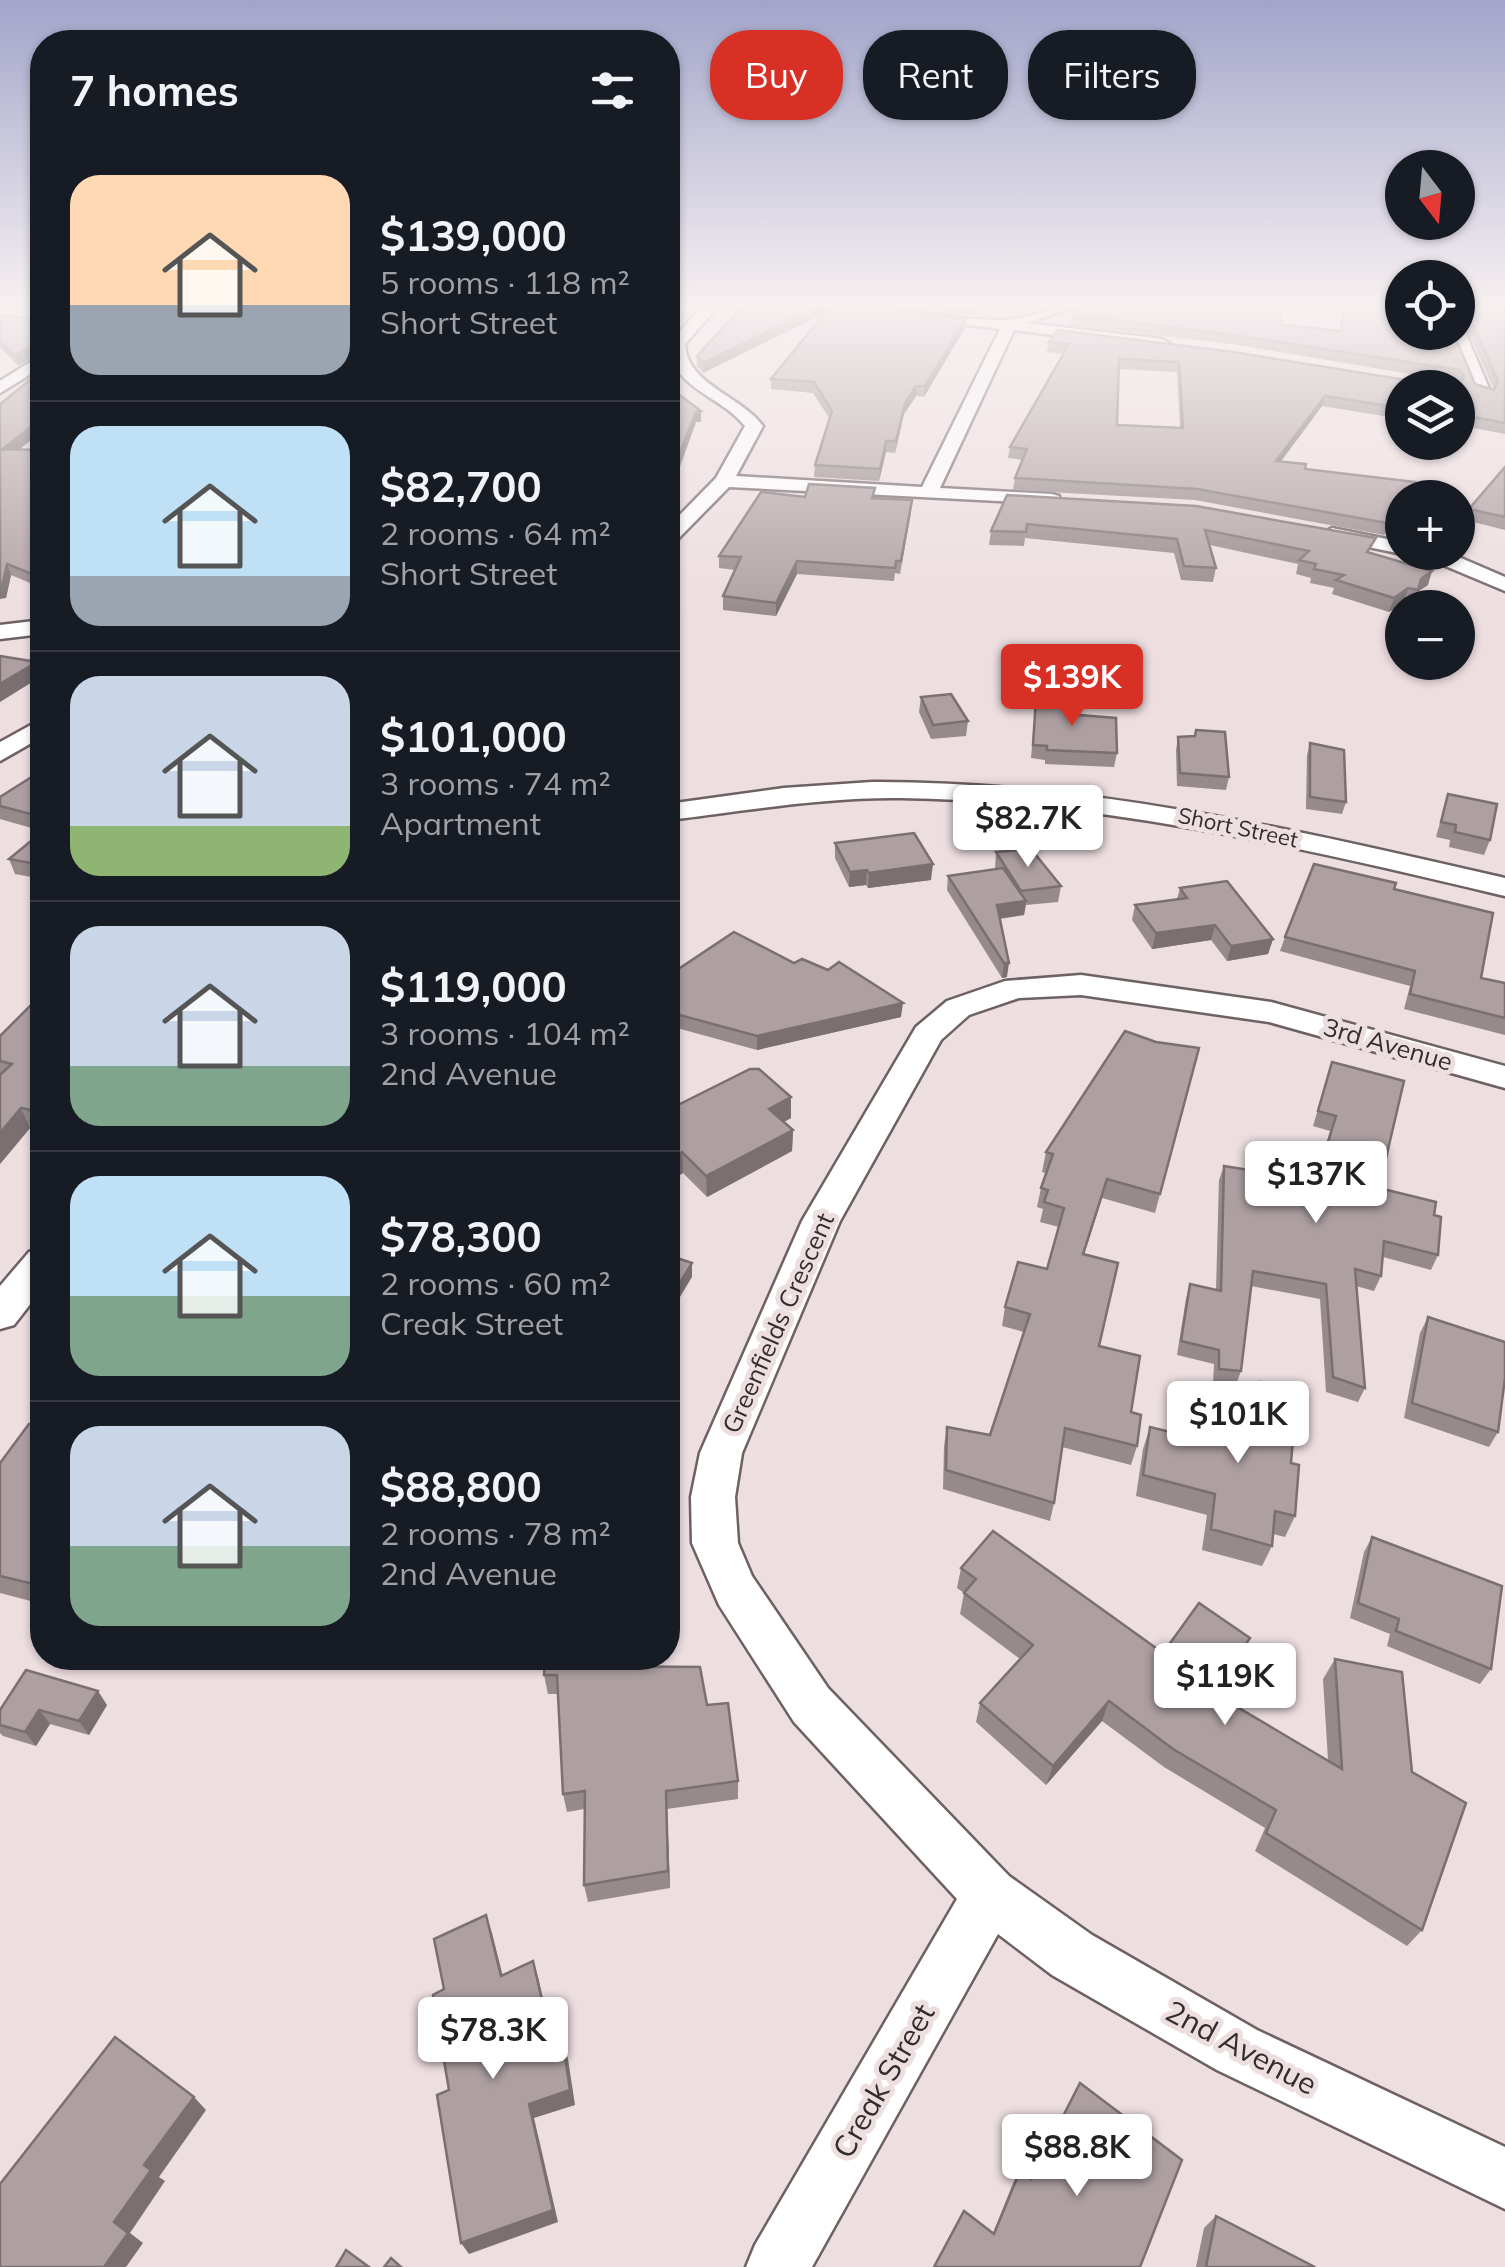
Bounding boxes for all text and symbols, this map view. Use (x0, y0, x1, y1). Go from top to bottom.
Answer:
chip: Buy (710, 30, 843, 120)
chip: Rent (863, 30, 1008, 120)
chip: Filters (1028, 30, 1196, 120)
icon: filters (585, 63, 640, 118)
text: 7 homes (70, 64, 239, 117)
north arrow (1385, 150, 1475, 240)
map controls (1385, 150, 1475, 680)
text: $139,000 (380, 209, 567, 262)
icon: home (150, 215, 270, 335)
button: locate (1385, 260, 1475, 350)
text: 5 rooms · 118 m² (380, 262, 630, 302)
text: Short Street (380, 302, 557, 342)
button: layers (1385, 370, 1475, 460)
text: $82,700 (380, 460, 542, 513)
icon: home (150, 466, 270, 586)
button: + (1385, 480, 1475, 570)
text: 2 rooms · 64 m² (380, 513, 611, 553)
text: Short Street (380, 553, 557, 593)
button: − (1385, 590, 1475, 680)
pin: $139K (1002, 644, 1142, 729)
text: $139K (1023, 656, 1121, 696)
text: $101,000 (380, 710, 567, 763)
icon: home (150, 716, 270, 836)
text: 3 rooms · 74 m² (380, 763, 611, 803)
pin: $82.7K (947, 785, 1109, 870)
text: $82.7K (975, 797, 1081, 837)
street label: Short Street (1175, 801, 1301, 853)
text: Apartment (380, 803, 541, 843)
text: $119,000 (380, 960, 567, 1013)
icon: home (150, 966, 270, 1086)
street label: 3rd Avenue (1320, 1010, 1456, 1077)
text: 3 rooms · 104 m² (380, 1013, 630, 1053)
text: 2nd Avenue (380, 1053, 557, 1093)
pin: $137K (1246, 1141, 1386, 1226)
text: $137K (1267, 1153, 1365, 1193)
street label: Greenfields Crescent (715, 1208, 840, 1438)
text: $78,300 (380, 1210, 542, 1263)
icon: home (150, 1216, 270, 1336)
text: 2 rooms · 60 m² (380, 1263, 611, 1303)
text: Creak Street (380, 1303, 563, 1343)
pin: $101K (1168, 1381, 1308, 1466)
text: $101K (1189, 1393, 1287, 1433)
text: $88,800 (380, 1460, 542, 1513)
icon: home (150, 1466, 270, 1586)
text: 2 rooms · 78 m² (380, 1513, 611, 1553)
text: 2nd Avenue (380, 1553, 557, 1593)
pin: $119K (1155, 1643, 1295, 1728)
text: $119K (1176, 1655, 1274, 1695)
street label: 2nd Avenue (1159, 1991, 1324, 2103)
pin: $78.3K (412, 1997, 574, 2082)
street label: Creak Street (824, 1997, 943, 2164)
text: $78.3K (440, 2009, 546, 2049)
pin: $88.8K (996, 2114, 1158, 2199)
text: $88.8K (1024, 2126, 1130, 2166)

